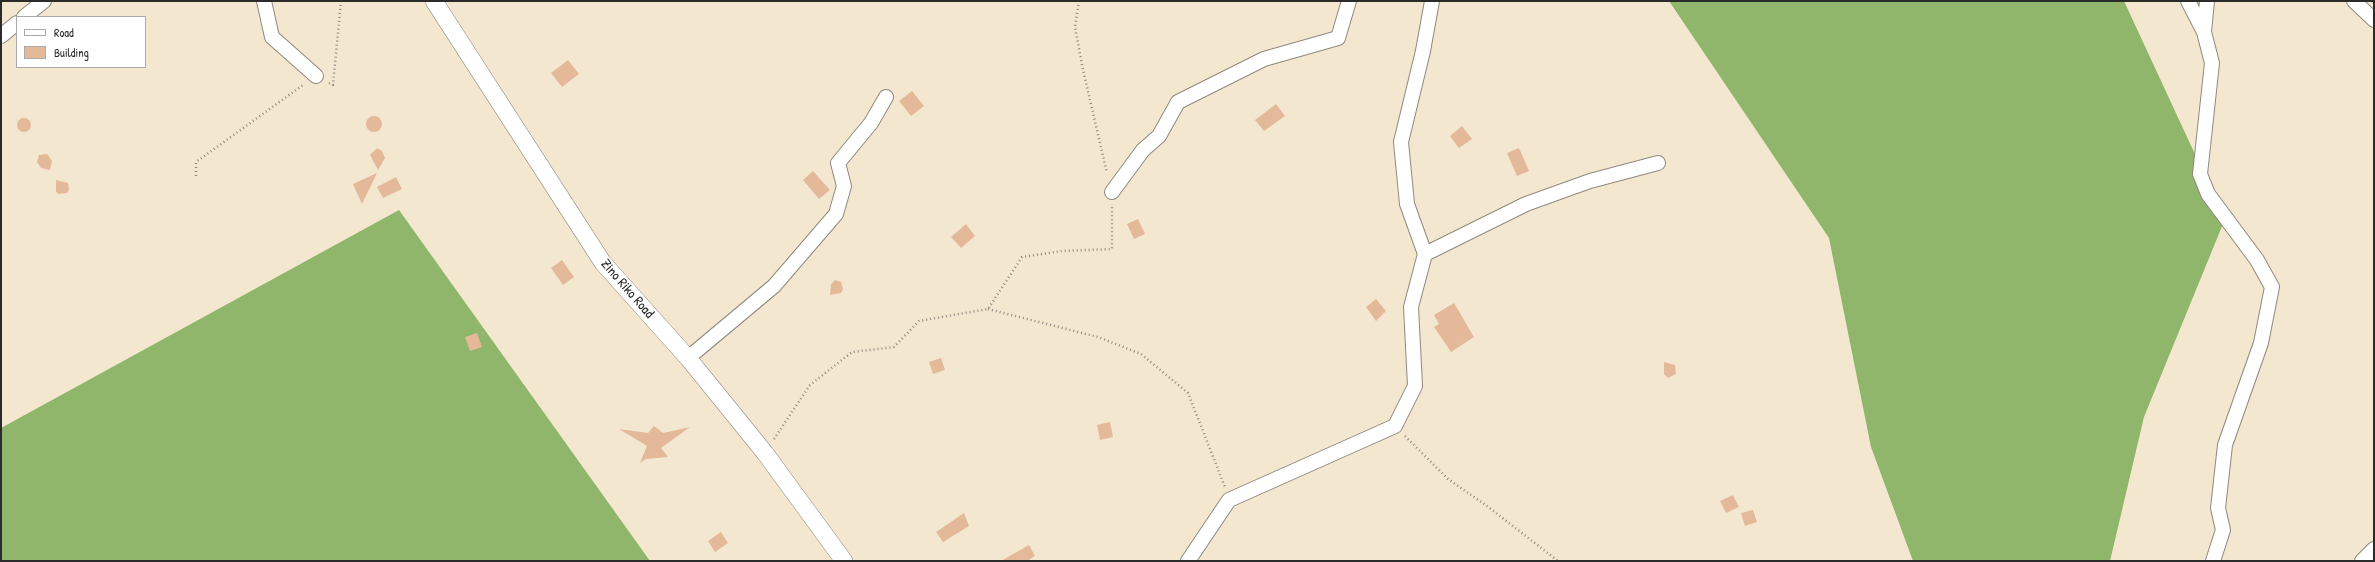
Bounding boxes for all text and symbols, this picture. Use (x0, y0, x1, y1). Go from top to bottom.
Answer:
legend (16, 16, 146, 68)
text: Road (54, 24, 74, 41)
text: Building (54, 44, 89, 61)
street label: Zino Riko Road (597, 256, 657, 322)

